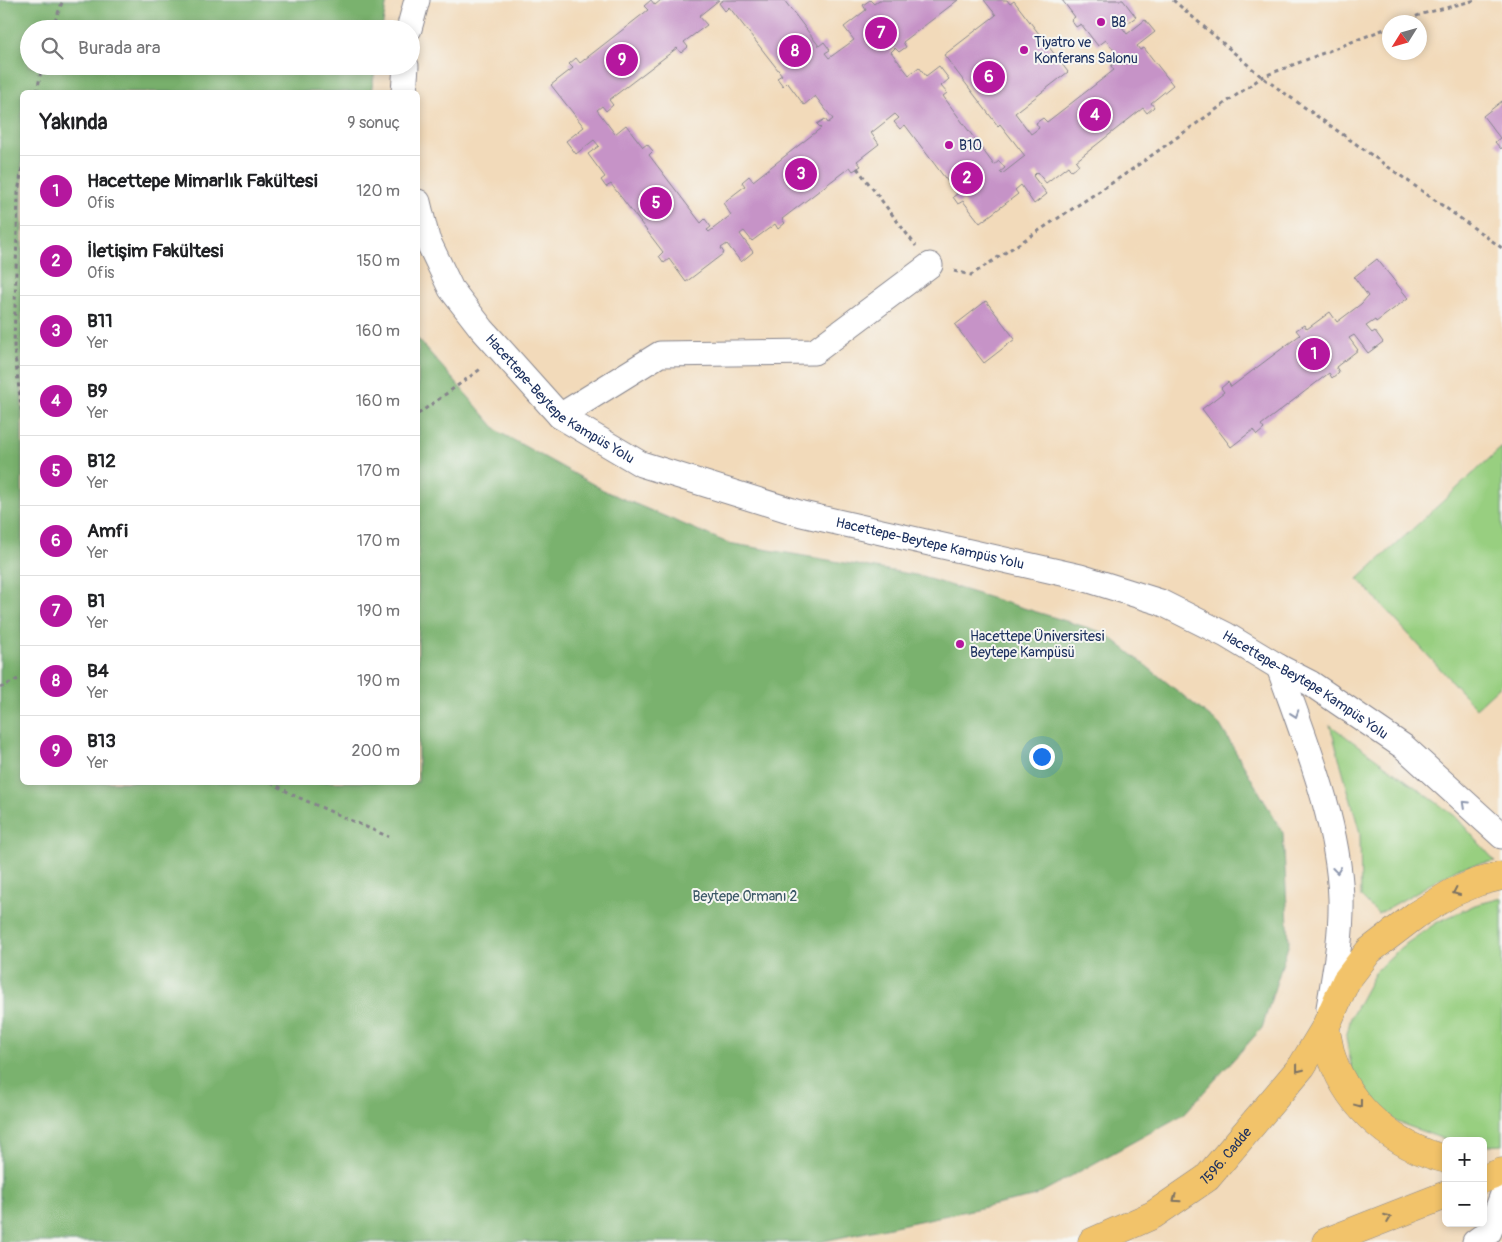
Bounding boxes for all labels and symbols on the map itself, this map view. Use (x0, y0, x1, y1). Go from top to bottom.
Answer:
pin: 7 (865, 14, 897, 52)
place label: B8 (1111, 14, 1126, 31)
north arrow (1382, 15, 1427, 60)
marker: B8 (1095, 16, 1107, 28)
pin: 8 (779, 32, 811, 70)
place label: Tiyatro ve Konferans Salonu (1034, 34, 1138, 67)
pin: 9 (606, 41, 638, 79)
marker: Tiyatro ve Konferans Salonu (1018, 44, 1030, 56)
pin: 6 (973, 58, 1005, 96)
pin: 4 (1079, 96, 1111, 134)
place label: B10 (959, 137, 982, 154)
marker: B10 (943, 139, 955, 151)
pin: 3 (785, 155, 817, 193)
pin: 2 (951, 159, 983, 197)
pin: 5 (640, 184, 672, 222)
street label: Hacettepe-Beytepe Kampüs Yolu (482, 331, 637, 467)
pin: 1 (1298, 335, 1330, 373)
street label: Hacettepe-Beytepe Kampüs Yolu (834, 514, 1026, 573)
street label: Hacettepe-Beytepe Kampüs Yolu (1219, 627, 1391, 743)
place label: Hacettepe Üniversitesi Beytepe Kampüsü (970, 628, 1104, 661)
marker: Hacettepe Üniversitesi Beytepe Kampüsü (954, 638, 966, 650)
one-way arrow (1289, 709, 1299, 717)
your location (1029, 744, 1055, 770)
one-way arrow (1462, 801, 1471, 810)
one-way arrow (1331, 866, 1342, 874)
one-way arrow (1452, 885, 1461, 896)
park label: Beytepe Ormanı 2 (693, 888, 798, 905)
one-way arrow (1296, 1063, 1305, 1073)
one-way arrow (1353, 1098, 1362, 1108)
street label: 1596. Cadde (1197, 1124, 1255, 1189)
one-way arrow (1172, 1193, 1182, 1202)
one-way arrow (1383, 1214, 1392, 1224)

